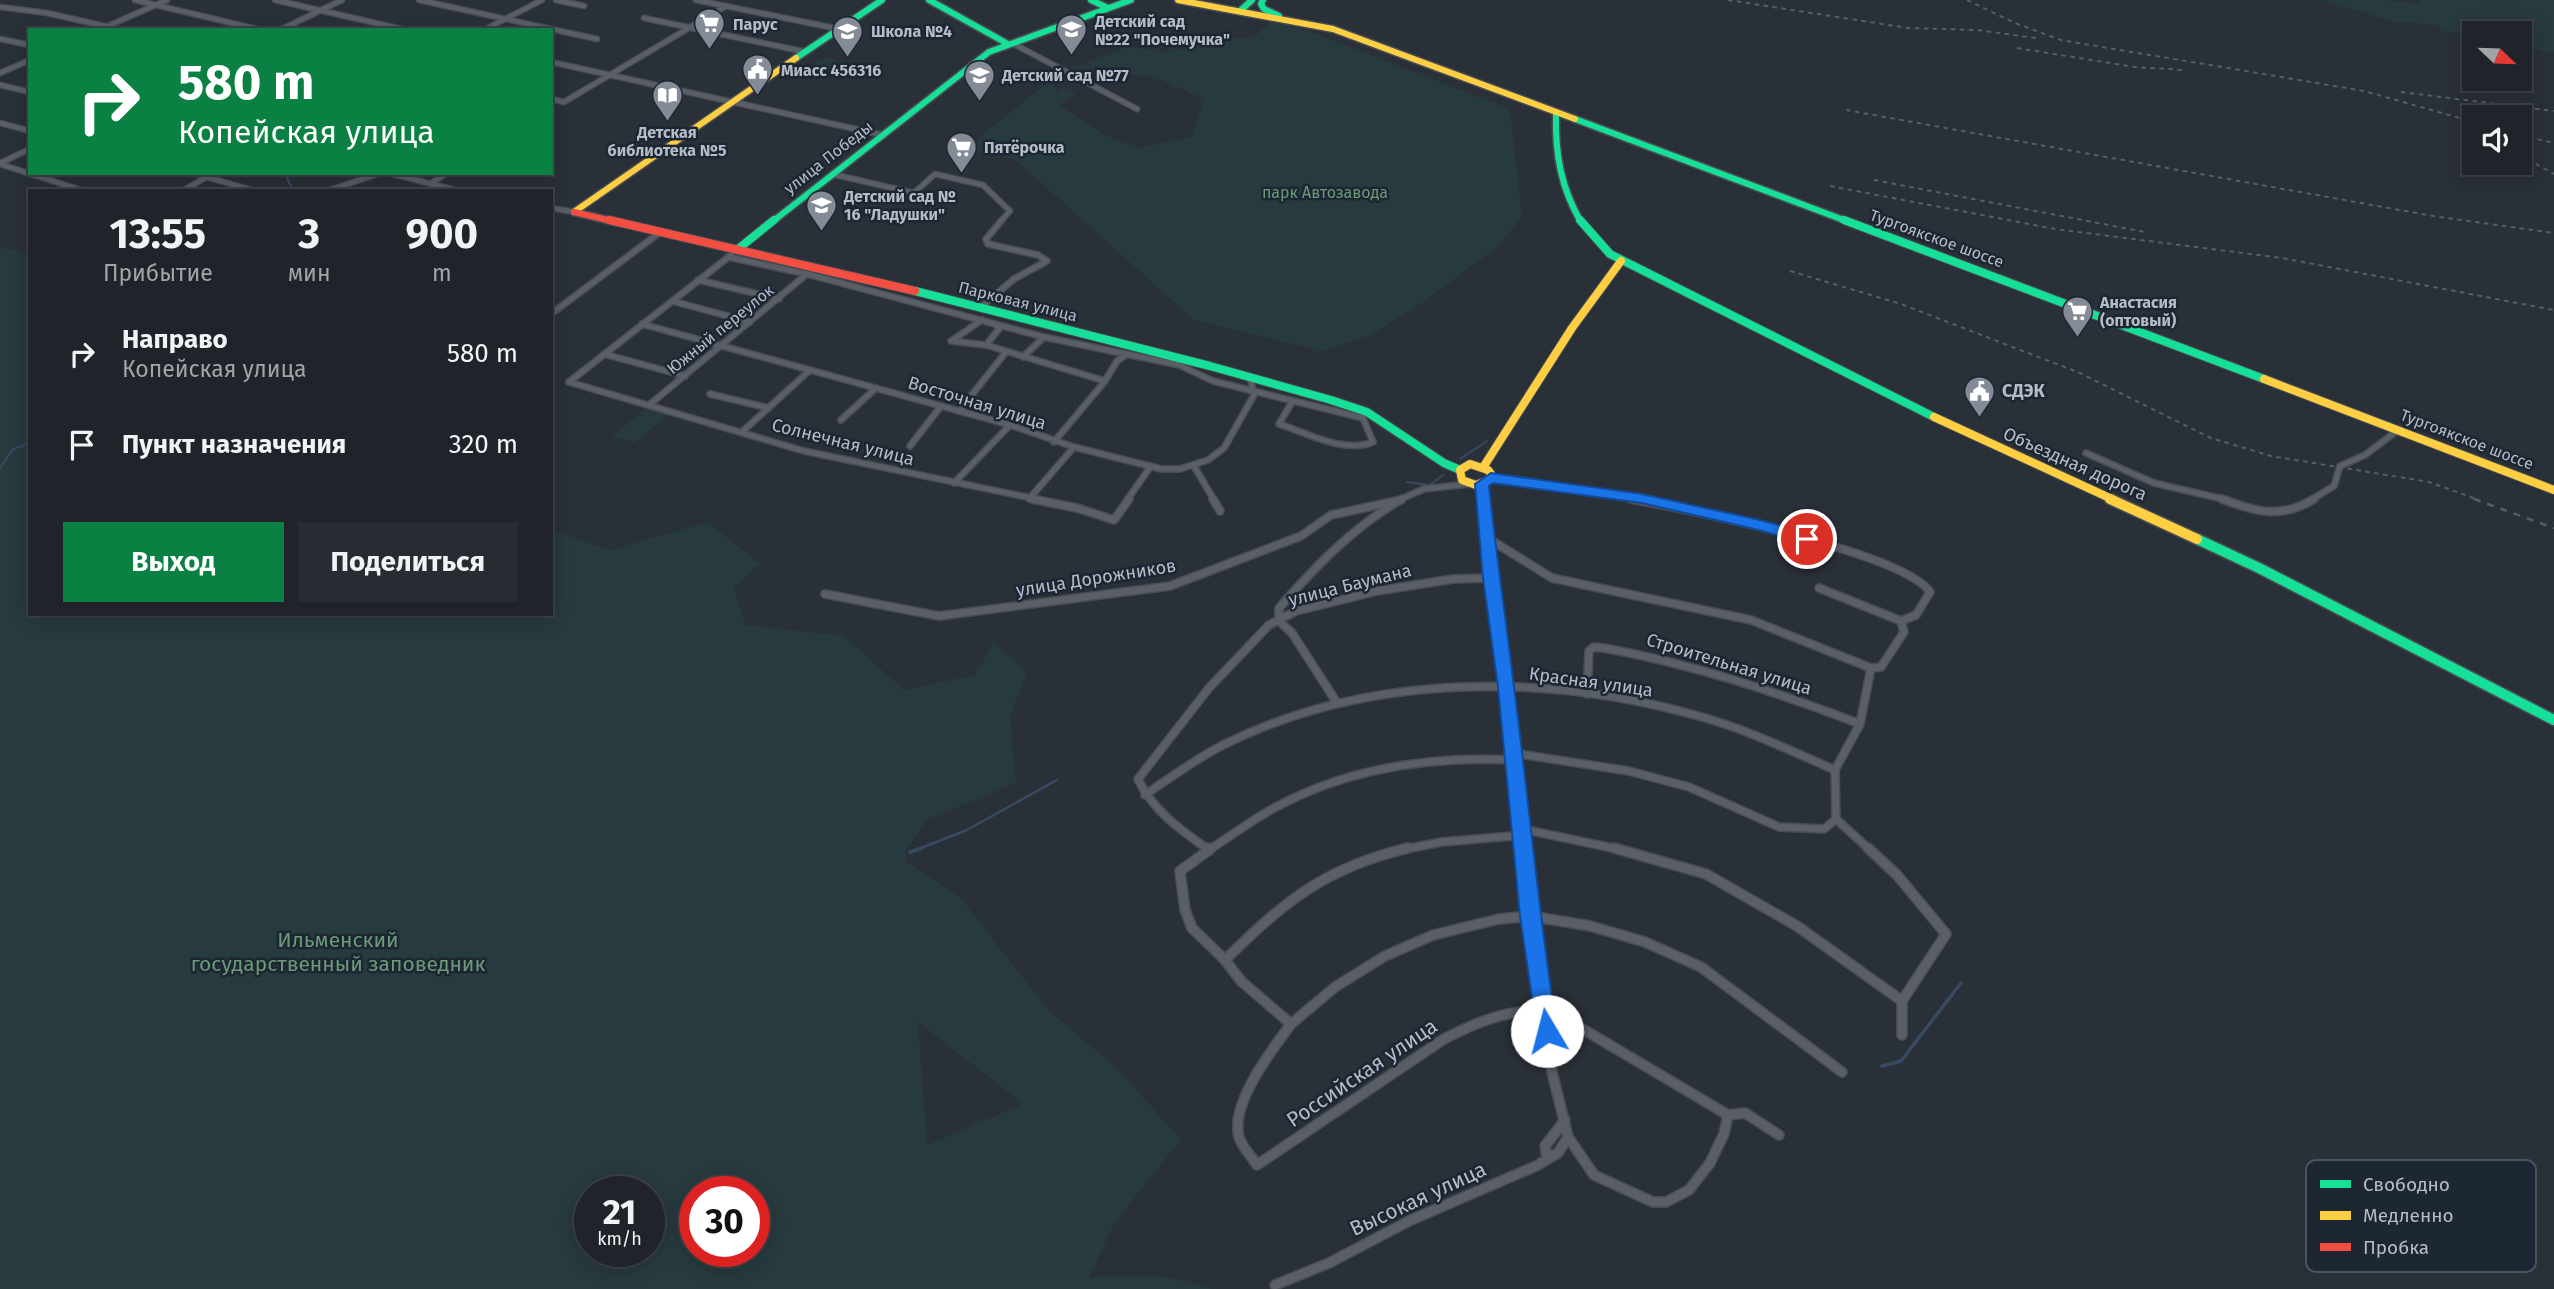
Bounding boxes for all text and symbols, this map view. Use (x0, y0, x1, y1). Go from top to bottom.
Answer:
supermarket icon: Парус (693, 7, 727, 51)
place label: Детский сад №22 "Почемучка" (1094, 12, 1230, 49)
school or university icon: Детский сад №22 "Почемучка" (1055, 13, 1089, 57)
school or university icon: Школа №4 (831, 14, 865, 58)
place label: Парус (733, 15, 778, 34)
north arrow (2462, 21, 2532, 91)
map controls (2462, 21, 2532, 175)
place label: Школа №4 (871, 22, 952, 41)
text: 580 m (178, 53, 314, 112)
public building icon: Миасс 456316 (741, 53, 775, 97)
icon: right (63, 56, 154, 147)
school or university icon: Детский сад №77 (962, 58, 996, 102)
place label: Миасс 456316 (781, 61, 881, 80)
place label: Детский сад №77 (1001, 66, 1129, 85)
library icon: Детская библиотека №5 (650, 78, 684, 122)
button: sound (2462, 105, 2532, 175)
text: Копейская улица (178, 113, 435, 151)
street label: улица Победы (780, 117, 876, 198)
place label: Детская библиотека №5 (608, 123, 727, 160)
supermarket icon: Пятёрочка (944, 130, 978, 174)
place label: Пятёрочка (984, 138, 1065, 157)
park label: парк Автозавода (1262, 183, 1388, 202)
place label: Детский сад № 16 "Ладушки" (843, 187, 956, 224)
school or university icon: Детский сад № 16 "Ладушки" (804, 188, 838, 232)
street label: Тургоякское шоссе (1867, 205, 2006, 272)
text: 13:55 (110, 209, 206, 259)
text: 3 (298, 209, 320, 259)
text: 900 (405, 209, 478, 259)
text: Прибытие (103, 259, 213, 287)
text: мин (288, 259, 331, 287)
text: m (432, 259, 452, 287)
street label: Парковая улица (957, 278, 1079, 325)
street label: Южный переулок (663, 280, 778, 378)
place label: Анастасия (оптовый) (2099, 293, 2177, 330)
supermarket icon: Анастасия (оптовый) (2060, 294, 2094, 338)
text: Направо (122, 324, 228, 355)
icon: right (63, 335, 101, 373)
text: 580 m (447, 338, 518, 369)
text: Копейская улица (122, 355, 307, 383)
street label: Восточная улица (905, 372, 1049, 434)
public building icon: СДЭК (1962, 374, 1996, 418)
place label: СДЭК (2002, 380, 2045, 402)
street label: Тургоякское шоссе (2398, 405, 2536, 474)
street label: Солнечная улица (769, 414, 917, 470)
street label: Объездная дорога (2000, 422, 2150, 506)
icon: arrive (63, 426, 101, 464)
text: Пункт назначения (122, 429, 346, 460)
text: 320 m (449, 429, 518, 460)
pin (1777, 509, 1837, 569)
icon: arrive (1788, 520, 1826, 558)
button: Выход (63, 522, 284, 602)
button: Поделиться (298, 522, 518, 602)
street label: улица Дорожников (1014, 554, 1178, 602)
street label: улица Баумана (1286, 559, 1414, 611)
street label: Строительная улица (1644, 628, 1814, 700)
street label: Красная улица (1528, 662, 1654, 702)
park label: Ильменский государственный заповедник (191, 927, 485, 977)
position arrow (1510, 994, 1584, 1068)
street label: Российская улица (1282, 1013, 1442, 1133)
street label: Высокая улица (1346, 1156, 1490, 1242)
legend (2306, 1160, 2536, 1272)
text: Свободно (2363, 1173, 2450, 1196)
speed limit sign: 30 (679, 1176, 770, 1267)
text: 21 (603, 1191, 636, 1233)
text: Медленно (2363, 1204, 2454, 1227)
text: km/h (597, 1228, 642, 1250)
text: Пробка (2363, 1236, 2429, 1259)

